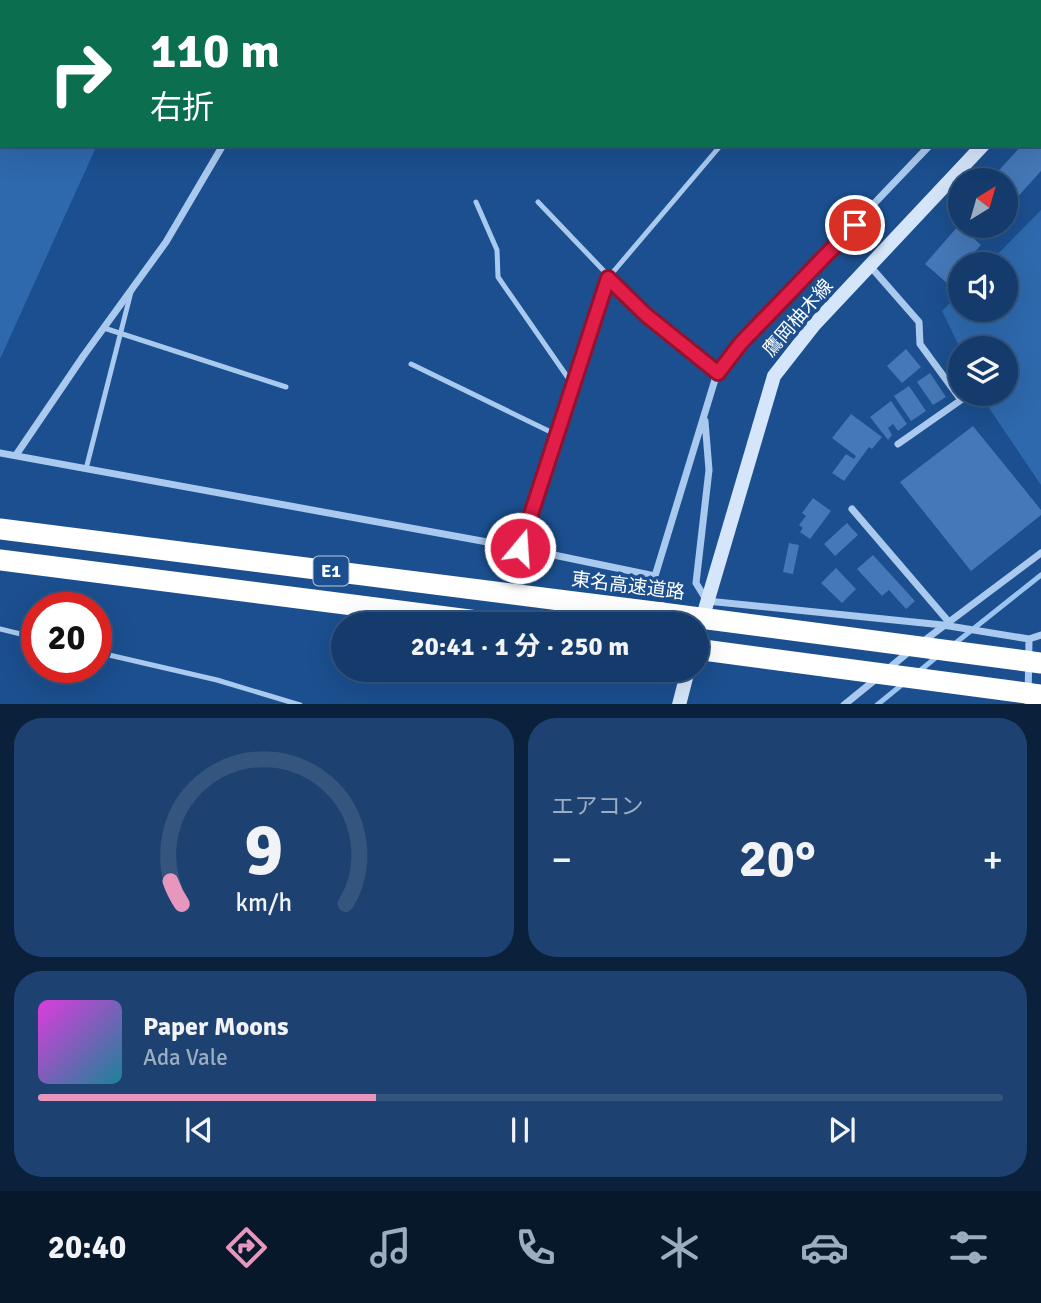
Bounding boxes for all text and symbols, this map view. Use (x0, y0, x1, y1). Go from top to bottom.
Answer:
text: 110 m (150, 21, 280, 81)
icon: right (35, 28, 126, 119)
text: 右折 (150, 88, 214, 127)
north arrow (948, 168, 1018, 238)
map controls (948, 168, 1018, 406)
pin (825, 195, 885, 255)
icon: arrive (836, 206, 874, 244)
button: sound (948, 252, 1018, 322)
street label: 鷹岡柚木線 (758, 274, 838, 362)
button: layers (948, 336, 1018, 406)
position arrow (483, 511, 557, 585)
road number: E1 (314, 556, 348, 586)
street label: 東名高速道路 (570, 567, 686, 605)
speed limit sign: 20 (21, 592, 112, 683)
text: 20:41 · 1 分 · 250 m (411, 631, 629, 663)
text: エアコン (552, 792, 644, 821)
text: 9 (244, 806, 283, 895)
text: 20° (739, 827, 816, 891)
text: − (552, 836, 572, 883)
text: + (982, 836, 1003, 883)
text: km/h (235, 886, 292, 917)
text: Paper Moons (143, 1011, 289, 1043)
text: Ada Vale (143, 1043, 228, 1072)
icon: previous (180, 1111, 218, 1149)
icon: pause (501, 1111, 539, 1149)
icon: next (823, 1111, 861, 1149)
icon: directions (222, 1223, 271, 1272)
icon: music (366, 1223, 415, 1272)
icon: phone (511, 1223, 560, 1272)
icon: climate (655, 1223, 704, 1272)
icon: car (800, 1223, 849, 1272)
icon: filters (944, 1223, 993, 1272)
text: 20:40 (48, 1228, 126, 1267)

